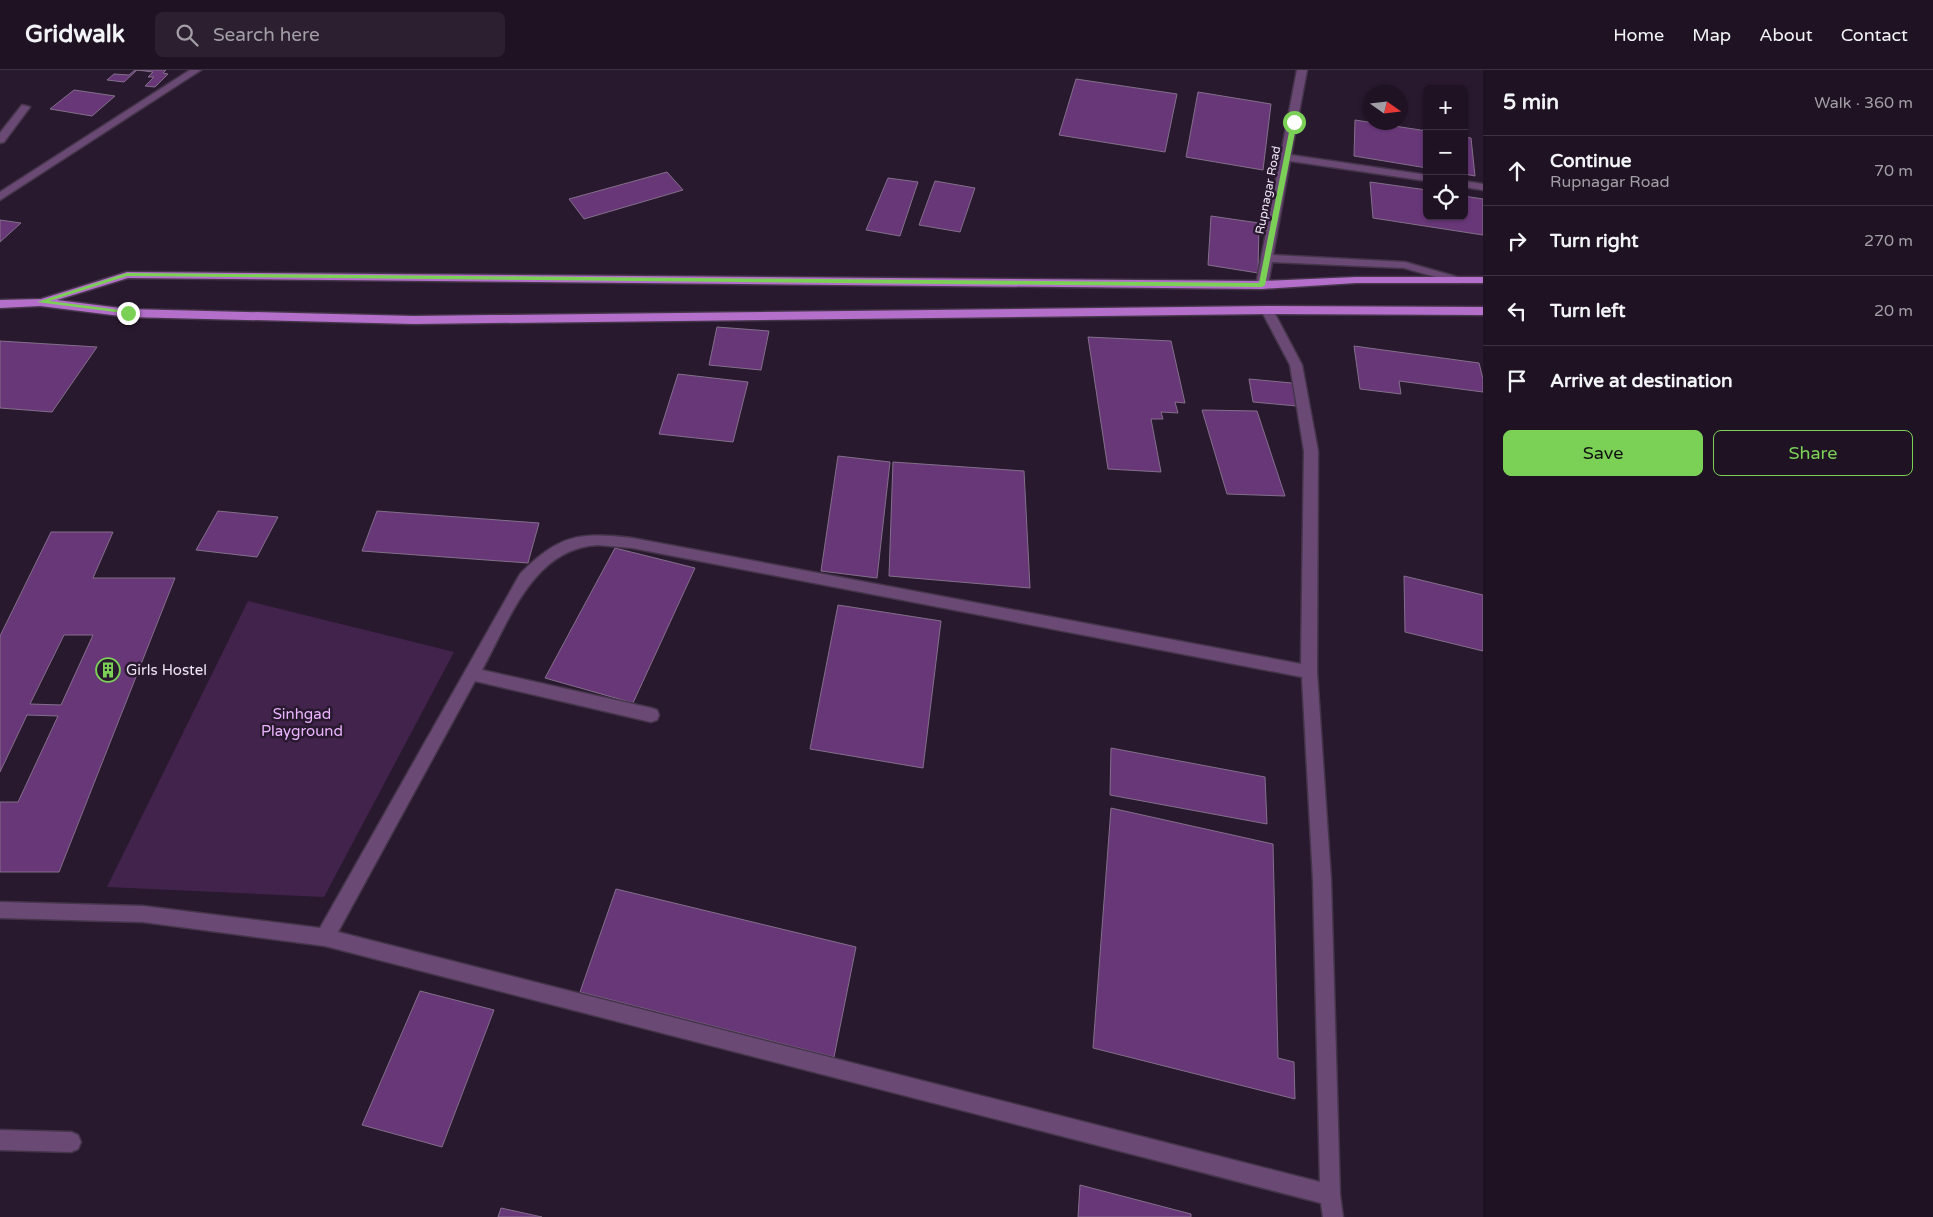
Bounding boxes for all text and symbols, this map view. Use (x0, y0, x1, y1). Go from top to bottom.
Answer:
search box (155, 12, 505, 57)
text: Gridwalk (25, 20, 125, 49)
icon: search (173, 21, 201, 49)
text: Search here (213, 24, 320, 46)
text: Home (1613, 24, 1664, 46)
text: Map (1692, 24, 1731, 46)
text: About (1759, 24, 1813, 46)
text: Contact (1841, 24, 1908, 46)
north arrow (1363, 85, 1408, 130)
map controls (1423, 85, 1468, 220)
button: + (1423, 85, 1468, 130)
text: 5 min (1503, 90, 1559, 115)
text: Walk · 360 m (1814, 93, 1913, 113)
route start (1283, 111, 1306, 134)
button: − (1423, 130, 1468, 175)
street label: Rupnagar Road (1253, 145, 1283, 235)
text: Continue (1550, 150, 1632, 172)
icon: ahead (1503, 157, 1531, 185)
text: 70 m (1874, 161, 1913, 181)
text: Rupnagar Road (1550, 172, 1670, 192)
button: locate (1423, 175, 1468, 220)
icon: right (1503, 227, 1531, 255)
text: Turn right (1550, 230, 1638, 252)
text: 270 m (1864, 231, 1913, 251)
icon: left (1503, 297, 1531, 325)
text: Turn left (1550, 300, 1626, 322)
text: 20 m (1874, 301, 1913, 321)
route end (117, 302, 140, 325)
icon: arrive (1503, 367, 1531, 395)
text: Arrive at destination (1550, 370, 1733, 392)
button: Save (1503, 430, 1703, 476)
button: Share (1713, 430, 1913, 476)
building icon: Girls Hostel (95, 657, 121, 683)
place label: Girls Hostel (126, 661, 207, 679)
park label: Sinhgad Playground (261, 705, 343, 740)

